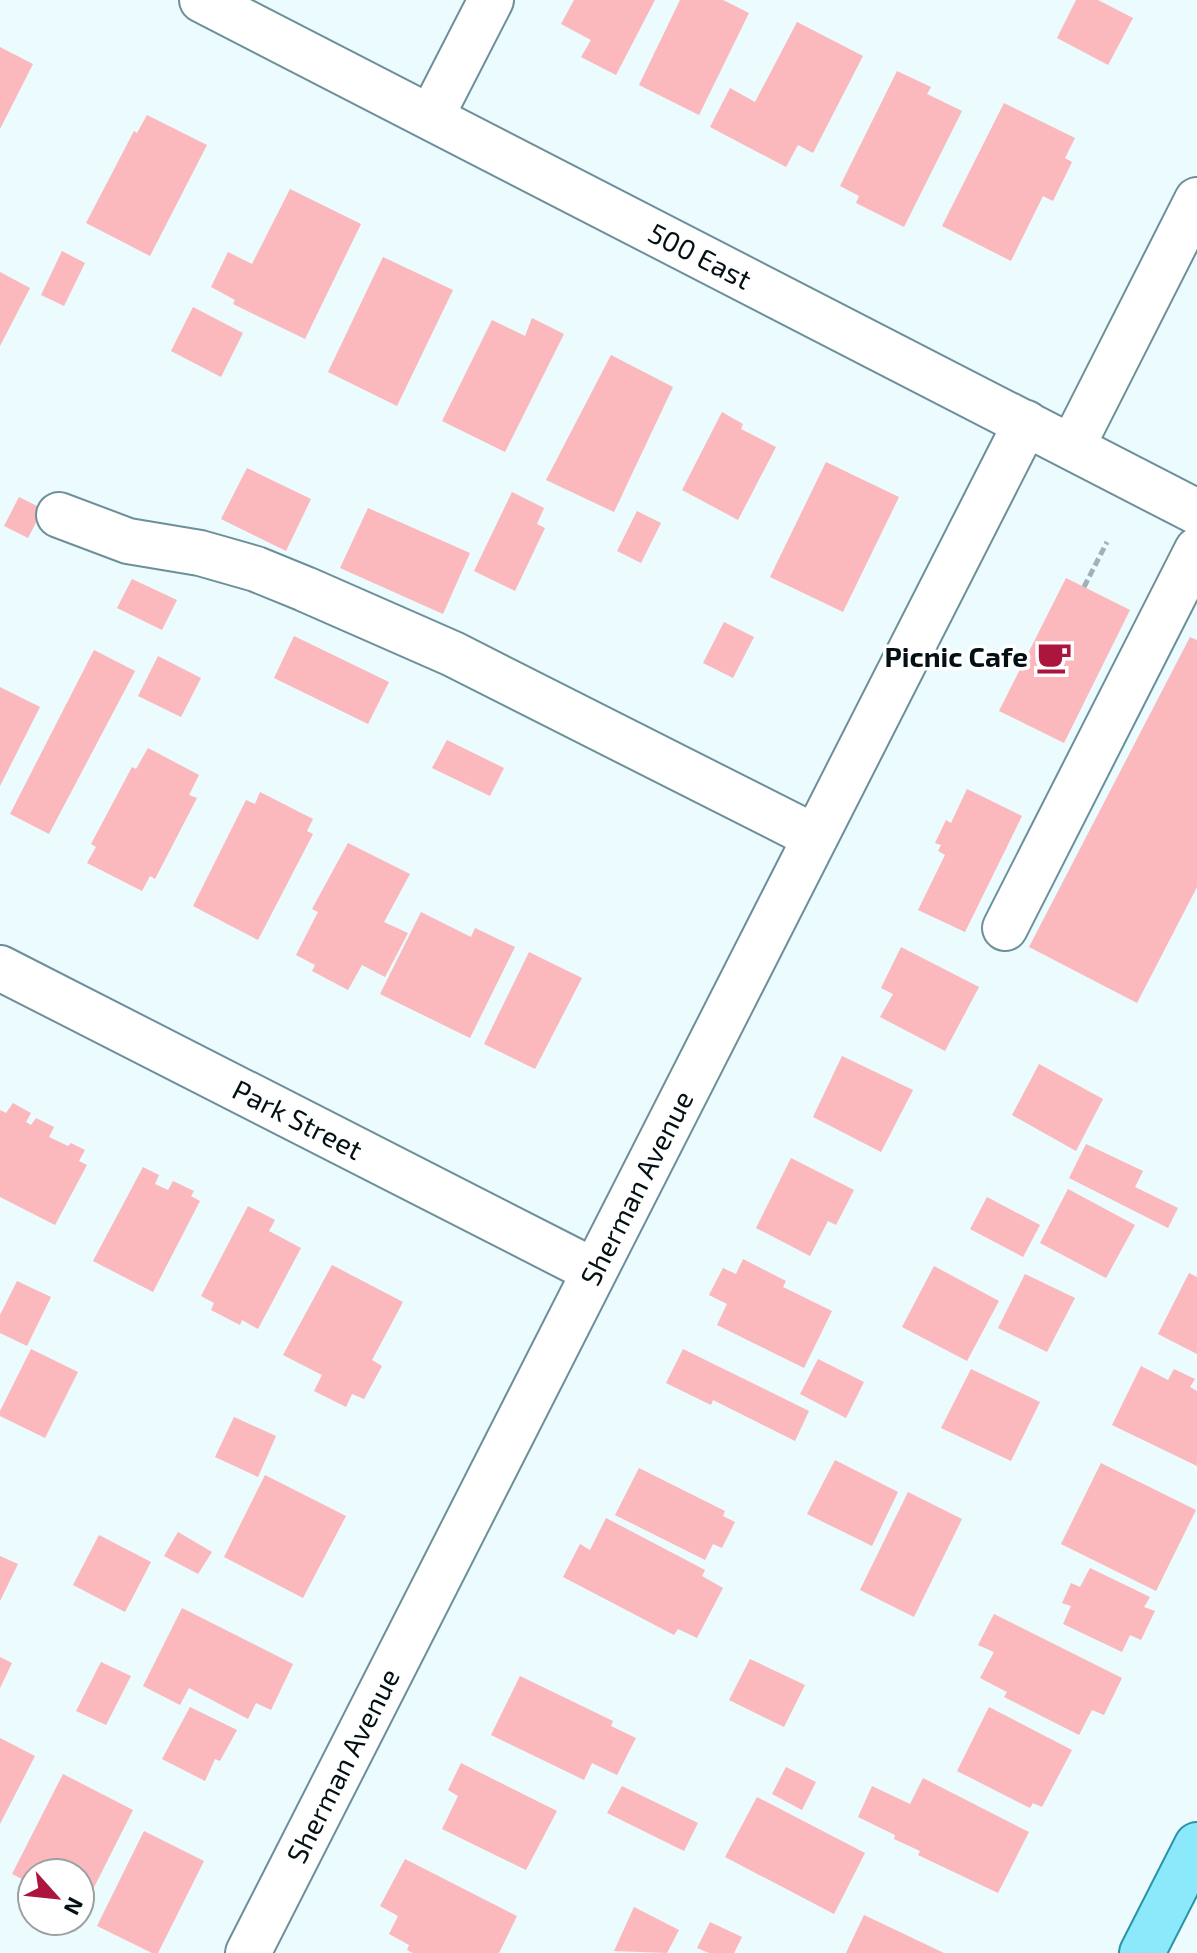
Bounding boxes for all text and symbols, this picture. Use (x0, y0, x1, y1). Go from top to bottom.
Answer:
street label: 500 East (643, 215, 758, 296)
cafe icon: Picnic Cafe (1035, 638, 1073, 676)
place label: Picnic Cafe (884, 639, 1028, 673)
street label: Park Street (227, 1072, 369, 1166)
street label: Sherman Avenue (572, 1085, 700, 1291)
street label: Sherman Avenue (279, 1662, 406, 1868)
north arrow (16, 1857, 96, 1937)
text: N (60, 1894, 90, 1920)

